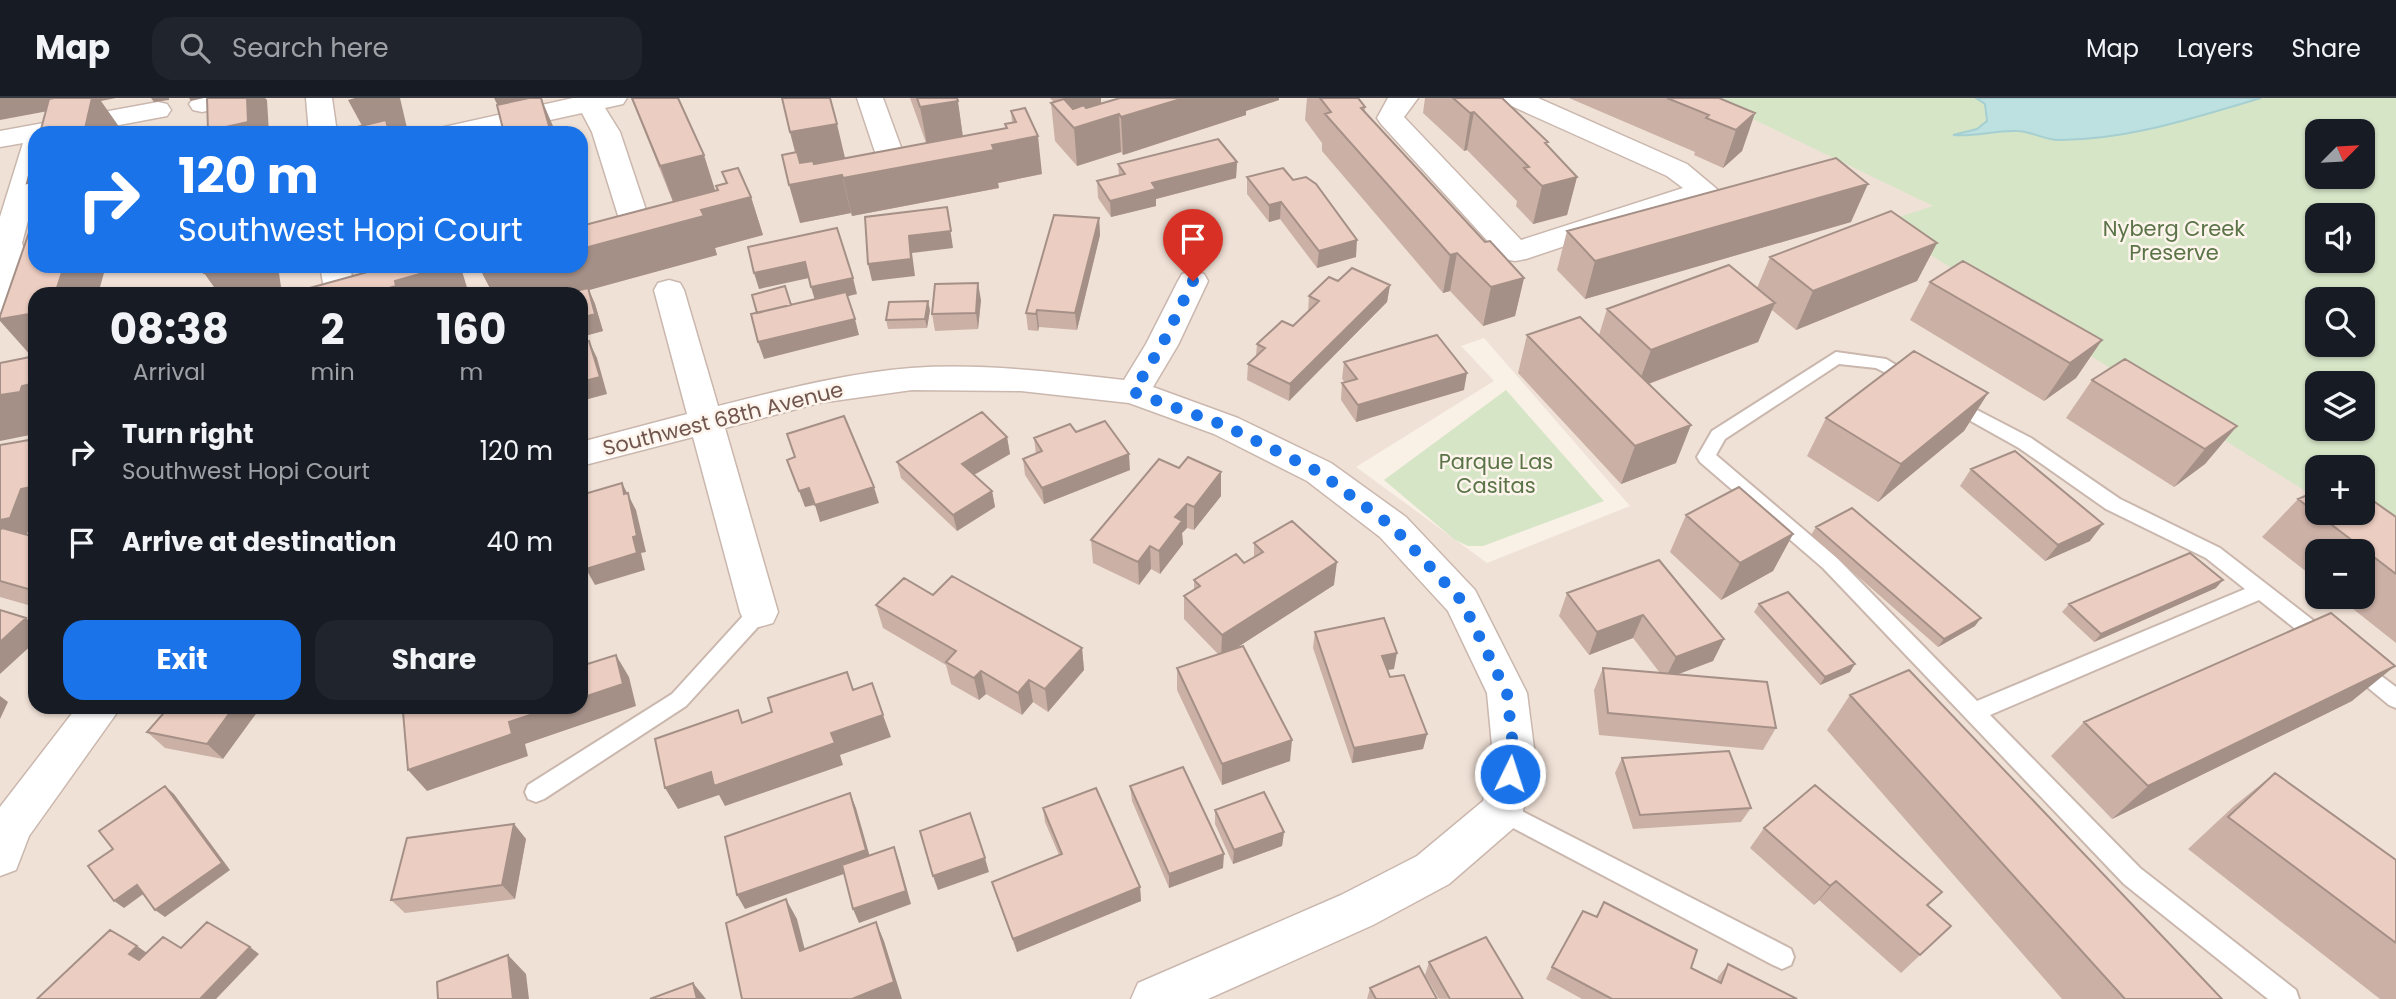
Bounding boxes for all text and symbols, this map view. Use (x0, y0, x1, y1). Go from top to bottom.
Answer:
search box (152, 17, 642, 80)
text: Map (35, 24, 110, 71)
icon: search (176, 29, 214, 67)
text: Search here (232, 30, 389, 66)
text: Map (2086, 32, 2139, 65)
text: Layers (2177, 32, 2253, 65)
text: Share (2291, 32, 2361, 65)
north arrow (2305, 119, 2375, 189)
map controls (2305, 119, 2375, 609)
text: 120 m (178, 142, 319, 210)
icon: right (63, 154, 154, 245)
button: sound (2305, 203, 2375, 273)
text: Southwest Hopi Court (178, 207, 523, 252)
pin (1163, 209, 1223, 281)
park label: Nyberg Creek Preserve (2103, 214, 2245, 267)
icon: arrive (1174, 220, 1212, 258)
button: search (2305, 287, 2375, 357)
text: 08:38 (110, 300, 229, 359)
text: 2 (321, 300, 345, 359)
text: 160 (436, 300, 506, 359)
text: Arrival (133, 356, 206, 388)
text: min (311, 356, 355, 388)
text: m (459, 356, 483, 388)
button: layers (2305, 371, 2375, 441)
street label: Southwest 68th Avenue (600, 375, 846, 462)
text: Turn right (122, 416, 254, 452)
icon: right (63, 433, 101, 471)
text: 120 m (480, 433, 553, 469)
park label: Parque Las Casitas (1439, 447, 1553, 500)
text: Southwest Hopi Court (122, 455, 370, 487)
button: + (2305, 455, 2375, 525)
icon: arrive (63, 524, 101, 562)
text: Arrive at destination (122, 524, 397, 560)
text: 40 m (487, 524, 553, 560)
button: − (2305, 539, 2375, 609)
button: Exit (63, 620, 301, 700)
button: Share (315, 620, 553, 700)
position arrow (1473, 737, 1547, 811)

